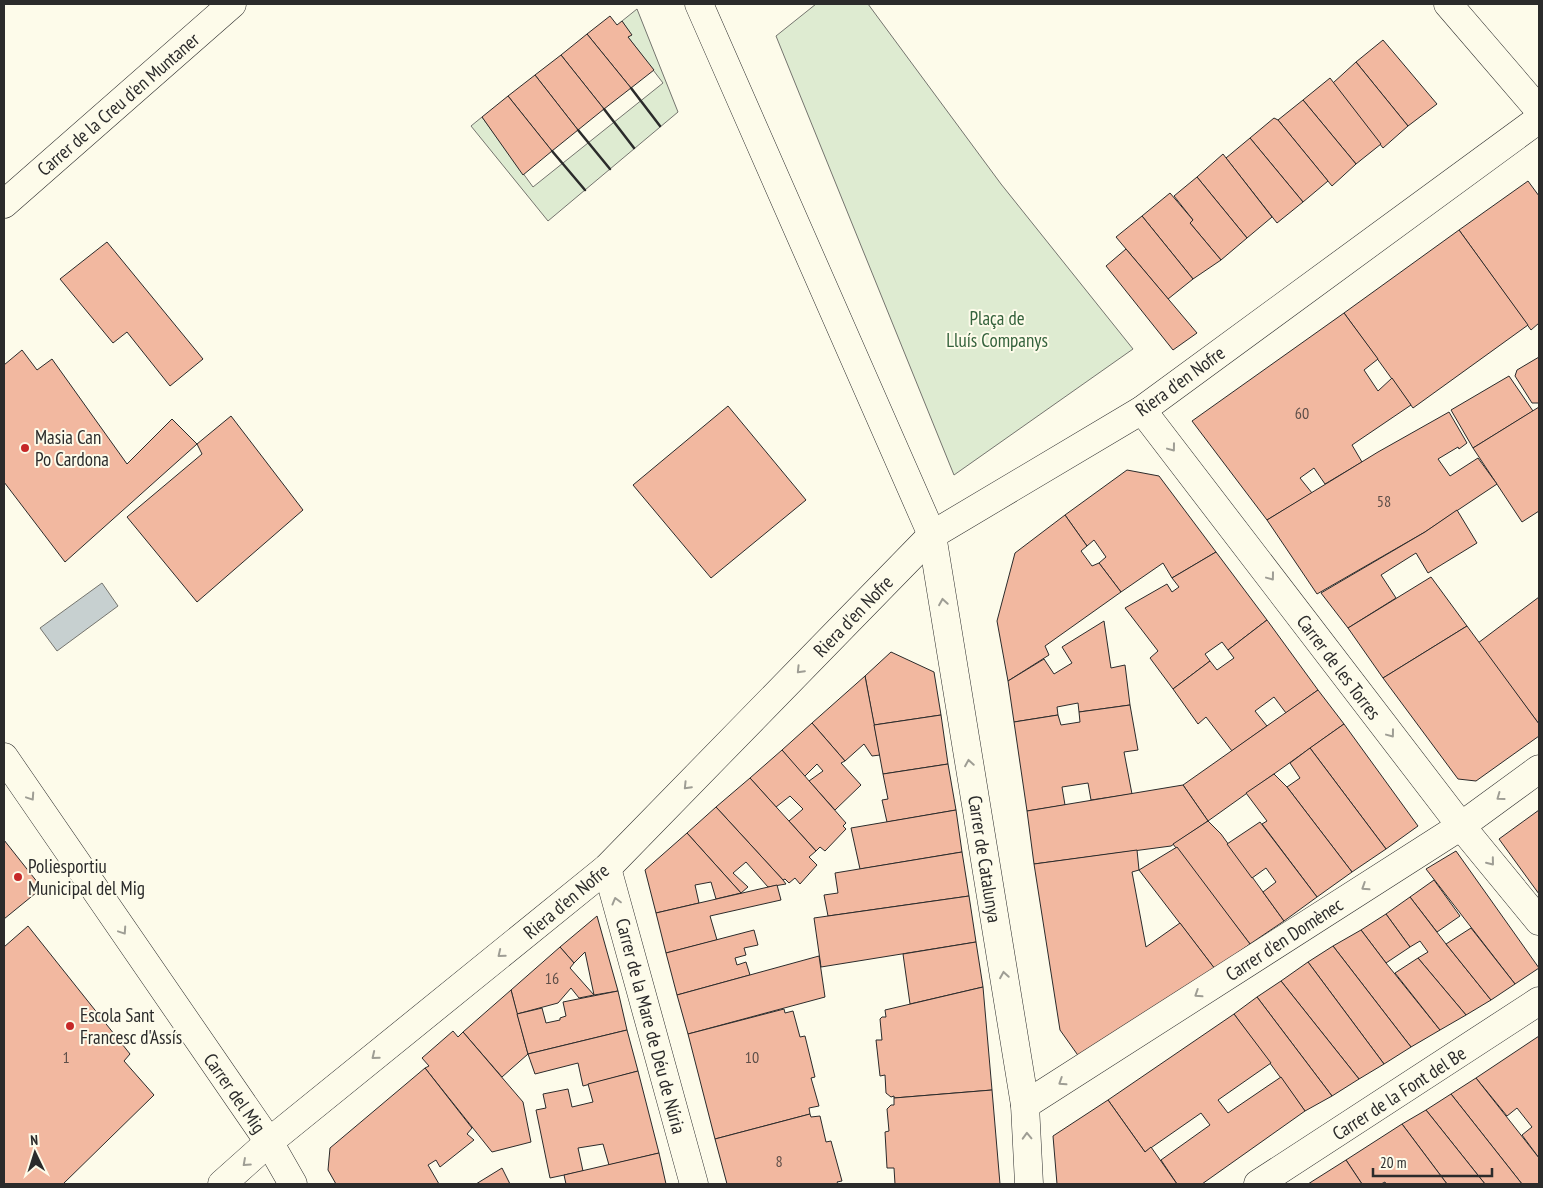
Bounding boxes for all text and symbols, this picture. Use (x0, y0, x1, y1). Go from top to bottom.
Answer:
street label: Carrer de la Creu d'en Muntaner (32, 27, 204, 181)
park label: Plaça de Lluís Companys (946, 306, 1048, 352)
street label: Riera d'en Nofre (1131, 341, 1229, 421)
house number: 60 (1295, 403, 1309, 423)
place label: Masia Can Po Cardona (35, 425, 109, 471)
marker: Masia Can Po Cardona (19, 442, 31, 454)
one-way arrow (1166, 442, 1174, 451)
house number: 58 (1377, 491, 1391, 511)
street label: Riera d'en Nofre (808, 570, 898, 662)
one-way arrow (1265, 571, 1273, 580)
one-way arrow (939, 598, 949, 607)
street label: Carrer de les Torres (1292, 610, 1386, 724)
one-way arrow (797, 664, 806, 673)
one-way arrow (1385, 728, 1393, 737)
one-way arrow (965, 758, 975, 767)
one-way arrow (684, 781, 693, 790)
one-way arrow (25, 791, 34, 801)
one-way arrow (1496, 791, 1506, 800)
street label: Carrer de Catalunya (963, 794, 1007, 924)
place label: Poliesportiu Municipal del Mig (28, 854, 145, 900)
one-way arrow (1485, 856, 1493, 865)
street label: Riera d'en Nofre (518, 858, 614, 944)
marker: Poliesportiu Municipal del Mig (12, 871, 24, 883)
one-way arrow (1361, 881, 1370, 891)
street label: Carrer d'en Domènec (1221, 892, 1347, 986)
one-way arrow (612, 898, 622, 906)
street label: Carrer de la Mare de Déu de Núria (611, 916, 691, 1136)
one-way arrow (117, 925, 126, 935)
one-way arrow (498, 948, 507, 957)
house number: 16 (545, 968, 559, 988)
one-way arrow (1000, 970, 1010, 979)
one-way arrow (1195, 988, 1204, 997)
place label: Escola Sant Francesc d'Assís (80, 1003, 182, 1049)
marker: Escola Sant Francesc d'Assís (64, 1020, 76, 1032)
street label: Carrer de la Font del Be (1328, 1041, 1471, 1145)
house number: 1 (62, 1047, 70, 1067)
house number: 10 (745, 1047, 759, 1067)
street label: Carrer del Mig (199, 1048, 271, 1138)
one-way arrow (372, 1050, 381, 1058)
one-way arrow (1058, 1075, 1067, 1085)
north arrow (10, 1128, 60, 1178)
text: N (30, 1131, 38, 1149)
one-way arrow (1021, 1131, 1032, 1139)
scale bar (1373, 1146, 1492, 1178)
house number: 8 (775, 1151, 783, 1171)
text: 20 m (1380, 1153, 1406, 1172)
one-way arrow (242, 1157, 251, 1166)

